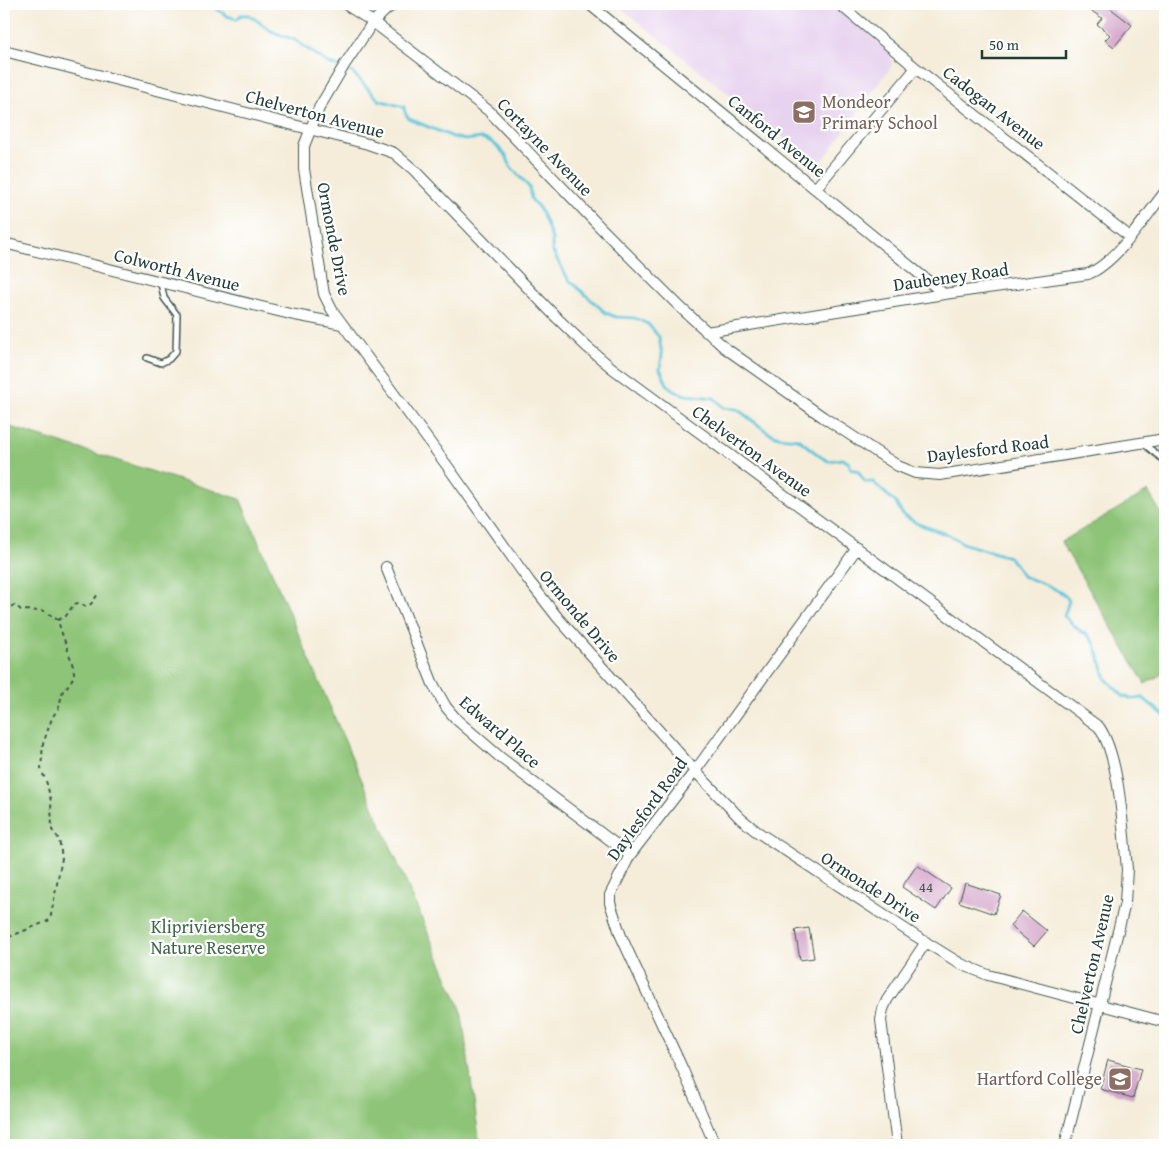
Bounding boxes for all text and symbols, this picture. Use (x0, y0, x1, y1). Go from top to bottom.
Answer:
scale bar (982, 28, 1065, 60)
text: 50 m (989, 34, 1020, 55)
street label: Cadogan Avenue (937, 59, 1051, 156)
street label: Chelverton Avenue (243, 82, 388, 145)
street label: Canford Avenue (722, 88, 832, 184)
place label: Mondeor Primary School (822, 88, 938, 136)
street label: Cortayne Avenue (491, 91, 600, 202)
school or university icon: Mondeor Primary School (791, 99, 817, 125)
street label: Ormonde Drive (310, 180, 359, 298)
street label: Colworth Avenue (111, 241, 243, 298)
street label: Daubeney Road (892, 255, 1011, 298)
street label: Chelverton Avenue (687, 398, 818, 503)
street label: Daylesford Road (926, 428, 1051, 469)
street label: Ormonde Drive (533, 563, 628, 668)
street label: Edward Place (454, 689, 547, 775)
street label: Daylesford Road (600, 751, 694, 866)
street label: Ormonde Drive (816, 844, 927, 929)
house number: 44 (919, 876, 933, 897)
street label: Chelverton Avenue (1062, 891, 1121, 1036)
park label: Klipriviersberg Nature Reserve (151, 913, 265, 961)
place label: Hartford College (977, 1065, 1102, 1092)
school or university icon: Hartford College (1107, 1066, 1133, 1092)

